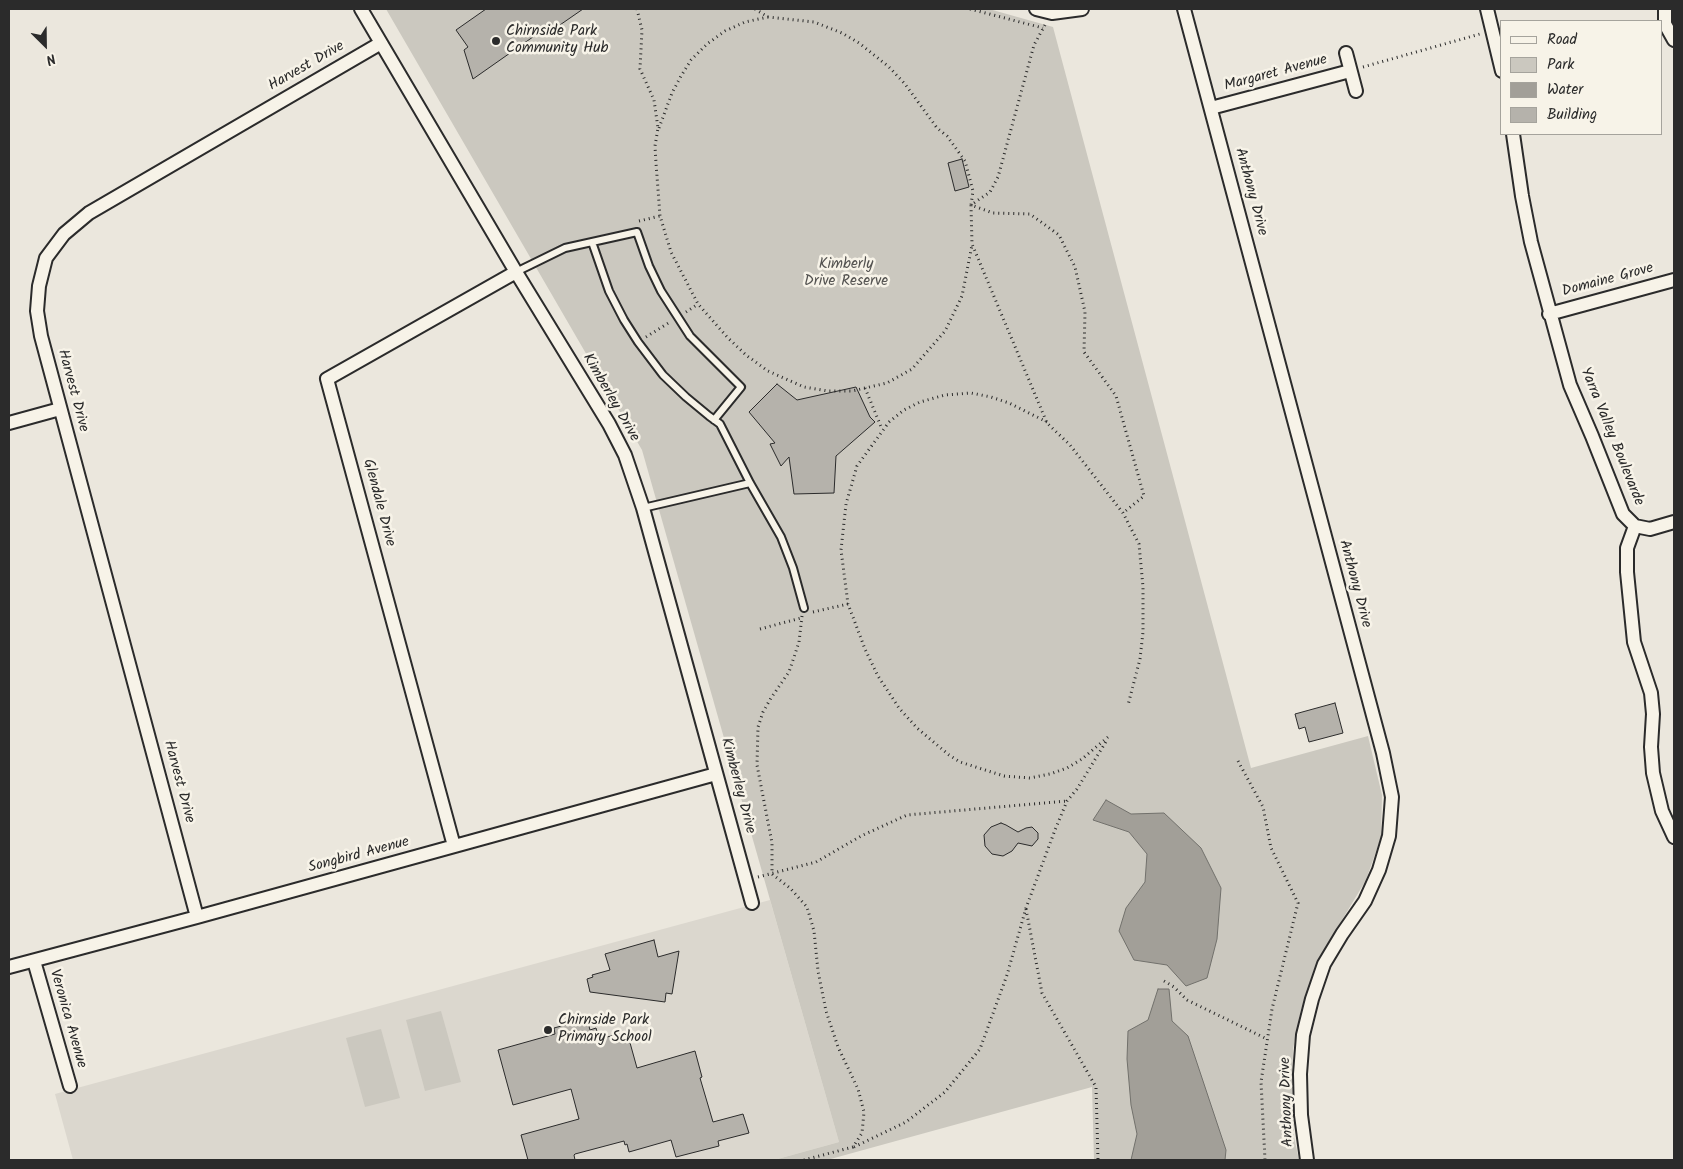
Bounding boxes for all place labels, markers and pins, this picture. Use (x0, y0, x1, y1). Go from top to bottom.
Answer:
place label: Chirnside Park Community Hub (506, 23, 608, 58)
marker: Chirnside Park Community Hub (490, 35, 502, 47)
place label: Chirnside Park Primary School (558, 1012, 652, 1047)
marker: Chirnside Park Primary School (542, 1024, 554, 1036)

